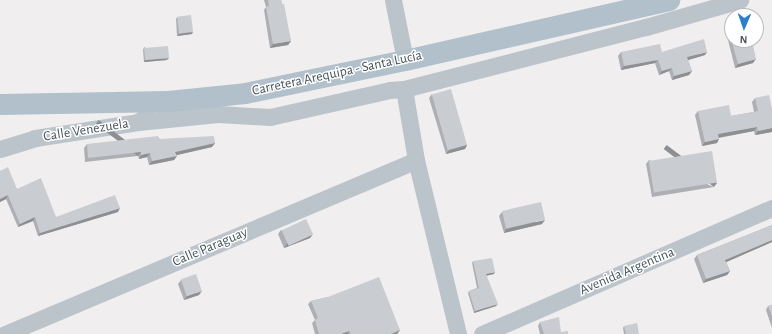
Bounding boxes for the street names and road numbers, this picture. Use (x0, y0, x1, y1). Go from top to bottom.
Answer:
street label: Carretera Arequipa - Santa Lucía (250, 47, 424, 99)
street label: Calle Venezuela (42, 115, 130, 145)
street label: Calle Paraguay (170, 224, 250, 270)
street label: Avenida Argentina (577, 244, 677, 298)

